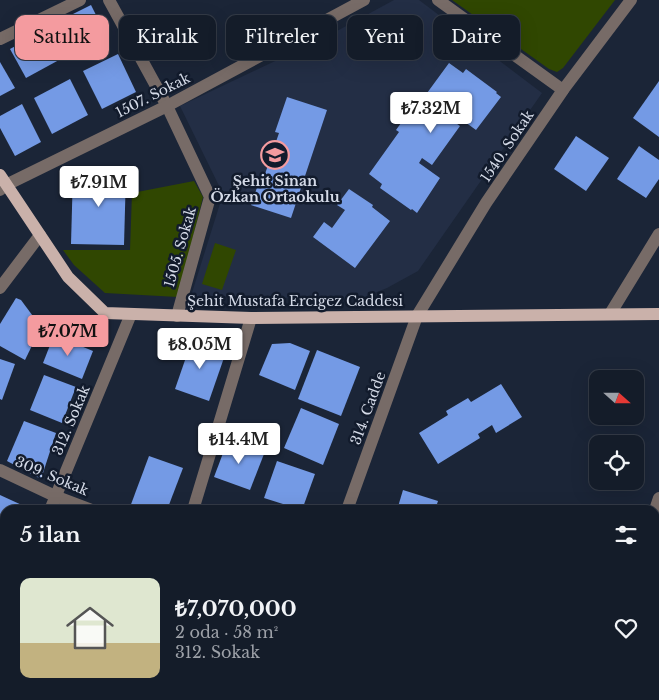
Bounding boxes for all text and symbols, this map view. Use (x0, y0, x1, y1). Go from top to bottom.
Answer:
chip: Satılık (15, 15, 109, 60)
chip: Kiralık (119, 15, 216, 60)
chip: Filtreler (226, 15, 337, 60)
chip: Yeni (347, 15, 423, 60)
chip: Daire (433, 15, 520, 60)
street label: 1507. Sokak (113, 68, 194, 121)
pin: ₺7.32M (390, 92, 472, 134)
text: ₺7.32M (401, 98, 461, 118)
street label: 1540. Sokak (476, 106, 538, 185)
school or university icon: Şehit Sinan Özkan Ortaokulu (260, 140, 290, 170)
pin: ₺7.91M (58, 166, 140, 208)
text: ₺7.91M (71, 172, 127, 192)
place label: Şehit Sinan Özkan Ortaokulu (210, 172, 340, 206)
street label: 1505. Sokak (160, 204, 200, 289)
street label: Şehit Mustafa Ercigez Caddesi (187, 292, 403, 310)
pin: ₺7.07M (27, 314, 109, 357)
text: ₺7.07M (38, 321, 98, 341)
pin: ₺8.05M (159, 328, 241, 370)
text: ₺8.05M (168, 334, 232, 354)
street label: 314. Cadde (346, 369, 390, 447)
north arrow (589, 370, 644, 425)
map controls (589, 370, 644, 490)
street label: 312. Sokak (48, 382, 94, 458)
pin: ₺14.4M (198, 422, 280, 465)
text: ₺14.4M (209, 429, 269, 449)
button: locate (589, 435, 644, 490)
street label: 309. Sokak (12, 452, 92, 500)
icon: filters (612, 521, 640, 549)
text: 5 ilan (20, 522, 80, 548)
text: ₺7,070,000 (175, 596, 297, 622)
icon: home (60, 598, 120, 658)
icon: heart (612, 614, 640, 642)
text: 2 oda · 58 m² (175, 622, 278, 642)
text: 312. Sokak (175, 642, 260, 662)

